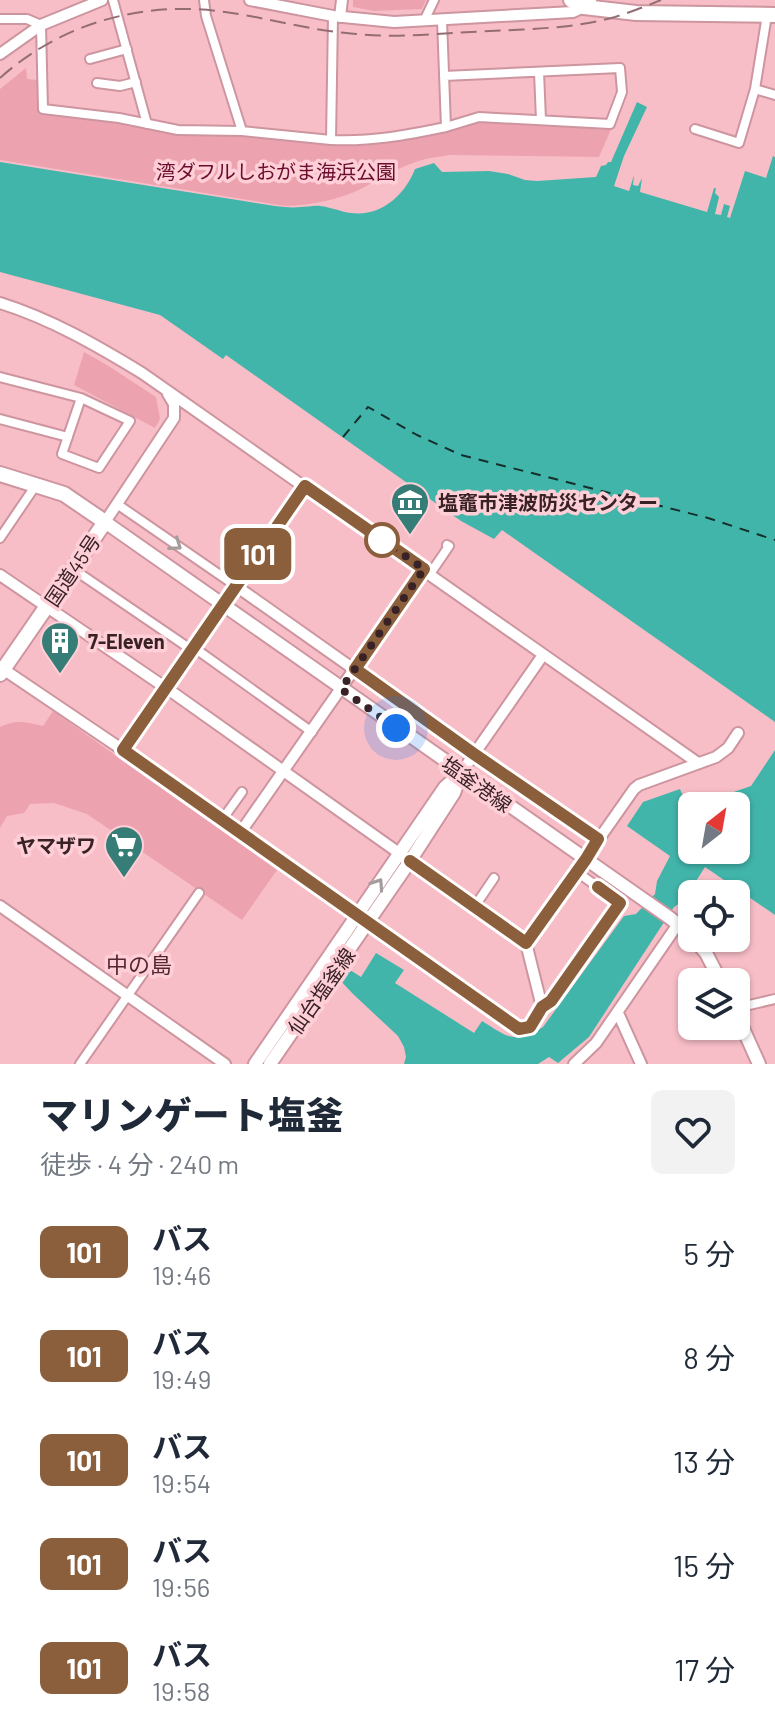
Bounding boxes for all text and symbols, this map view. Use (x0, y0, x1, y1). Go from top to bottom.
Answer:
park label: 湾ダフルしおがま海浜公園 (156, 159, 396, 183)
museum icon: 塩竈市津波防災センター (389, 481, 431, 536)
place label: 塩竈市津波防災センター (438, 490, 658, 514)
unlabelled marker (365, 523, 399, 557)
line badge: 101 (212, 528, 304, 580)
street label: 国道45号 (39, 530, 105, 610)
one-way arrow (168, 535, 182, 550)
text: 101 (240, 537, 276, 571)
building icon: 7-Eleven (39, 620, 81, 675)
place label: 7-Eleven (88, 629, 165, 653)
your location (376, 708, 416, 748)
street label: 塩釜港線 (437, 751, 517, 817)
north arrow (678, 792, 750, 864)
map controls (678, 792, 750, 1040)
supermarket icon: ヤマザワ (103, 824, 145, 879)
place label: ヤマザワ (16, 833, 96, 857)
one-way arrow (368, 878, 383, 892)
button: locate (678, 880, 750, 952)
street label: 仙台塩釜線 (282, 943, 360, 1039)
district label: 中の島 (106, 951, 172, 977)
button: layers (678, 968, 750, 1040)
button: heart (651, 1090, 735, 1174)
text: マリンゲート塩釜 (40, 1091, 344, 1137)
text: 徒歩 · 4 分 · 240 m (40, 1148, 239, 1179)
text: バス (152, 1220, 212, 1256)
text: 101 (66, 1235, 102, 1269)
text: 5 分 (684, 1235, 735, 1271)
text: 19:46 (152, 1259, 211, 1290)
text: バス (152, 1324, 212, 1360)
text: 101 (66, 1339, 102, 1373)
text: 8 分 (683, 1339, 735, 1375)
text: 19:49 (152, 1363, 211, 1394)
text: バス (152, 1428, 212, 1464)
text: 101 (66, 1443, 102, 1477)
text: 13 分 (673, 1443, 735, 1479)
text: 19:54 (152, 1467, 211, 1498)
text: バス (152, 1532, 212, 1568)
text: 101 (66, 1547, 102, 1581)
text: 15 分 (673, 1547, 735, 1583)
text: 19:56 (152, 1571, 210, 1602)
text: バス (152, 1636, 212, 1672)
text: 101 (66, 1651, 102, 1685)
text: 17 分 (674, 1651, 735, 1687)
text: 19:58 (152, 1675, 210, 1706)

